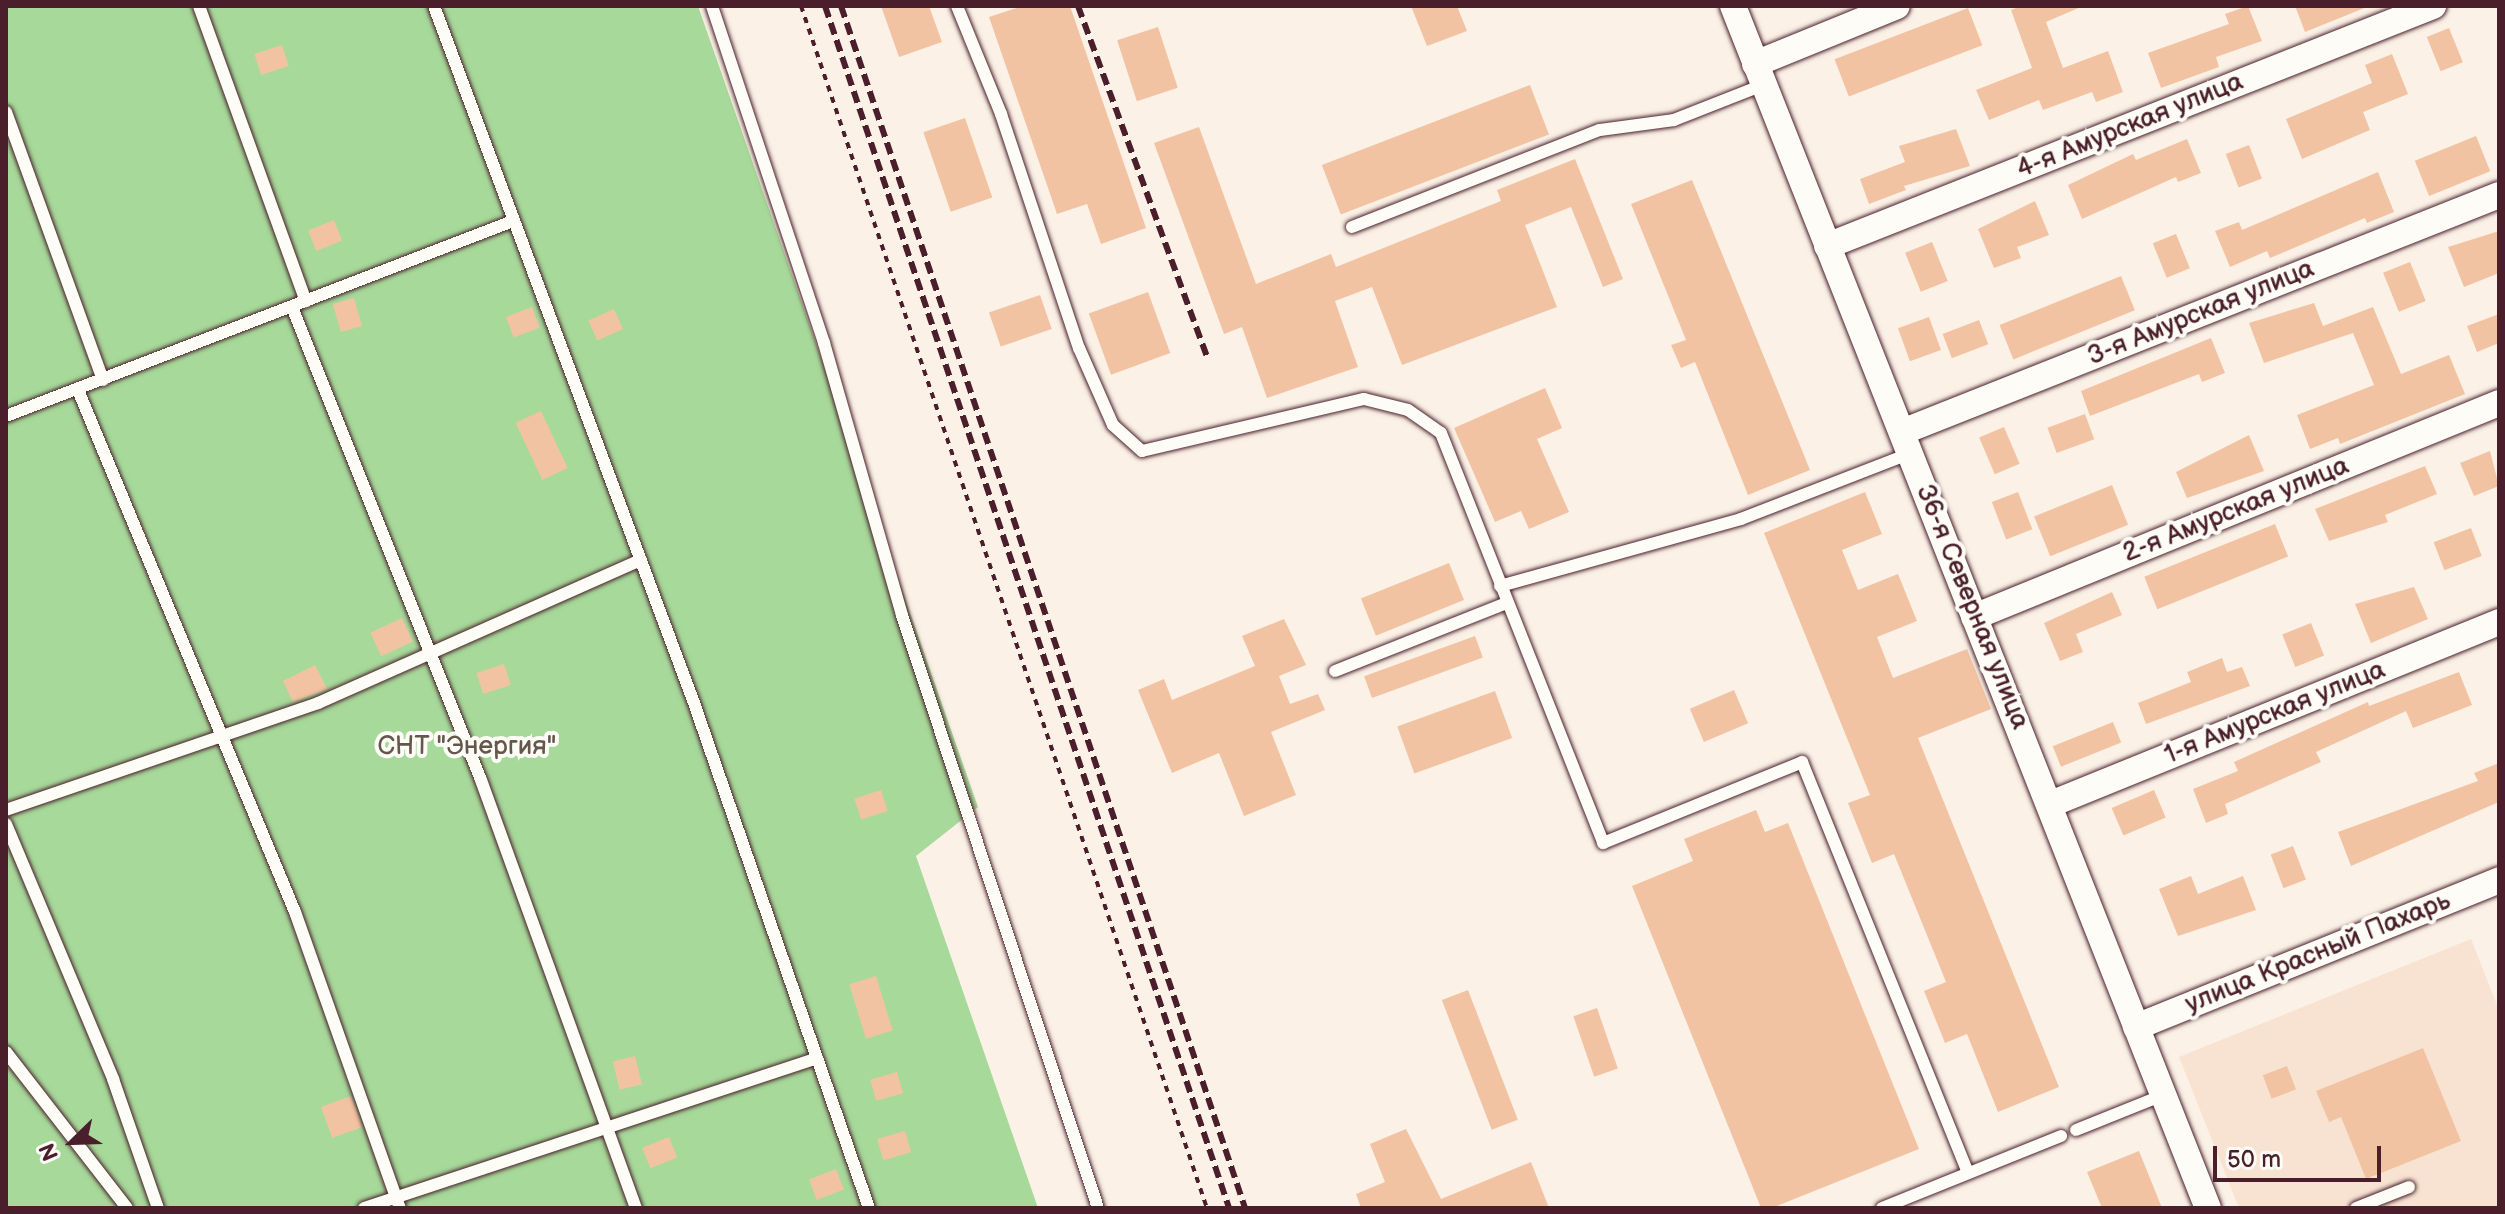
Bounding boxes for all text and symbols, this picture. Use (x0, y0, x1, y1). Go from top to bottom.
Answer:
street label: 4-я Амурская улица (2012, 66, 2248, 186)
street label: 3-я Амурская улица (2083, 253, 2319, 373)
street label: 2-я Амурская улица (2119, 450, 2353, 570)
street label: 36-я Северная улица (1909, 480, 2035, 734)
street label: 1-я Амурская улица (2160, 654, 2390, 772)
park label: СНТ "Энергия" (377, 731, 557, 763)
street label: улица Красный Пахарь (2181, 886, 2455, 1020)
north arrow (32, 1102, 112, 1182)
scale bar (2217, 1130, 2385, 1180)
text: N (34, 1139, 65, 1164)
text: 50 m (2227, 1145, 2281, 1174)

